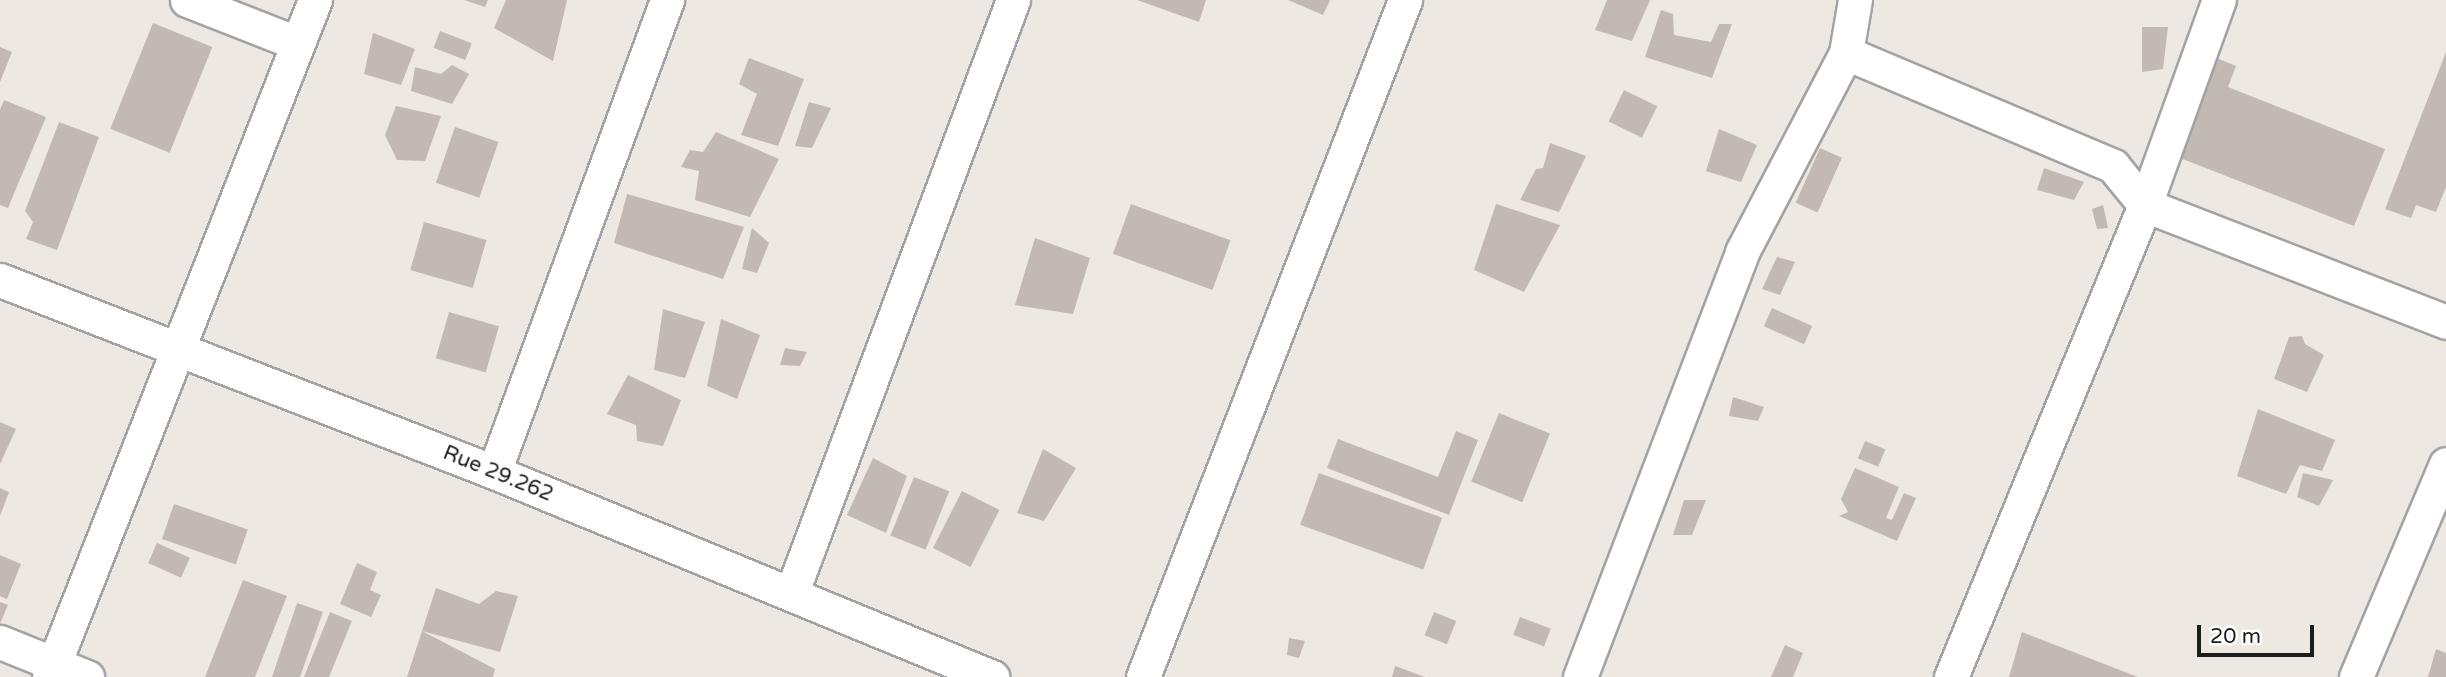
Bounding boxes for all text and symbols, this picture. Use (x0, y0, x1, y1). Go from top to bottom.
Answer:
street label: Rue 29.262 (439, 440, 557, 508)
scale bar (2201, 610, 2318, 654)
text: 20 m (2210, 624, 2261, 649)

